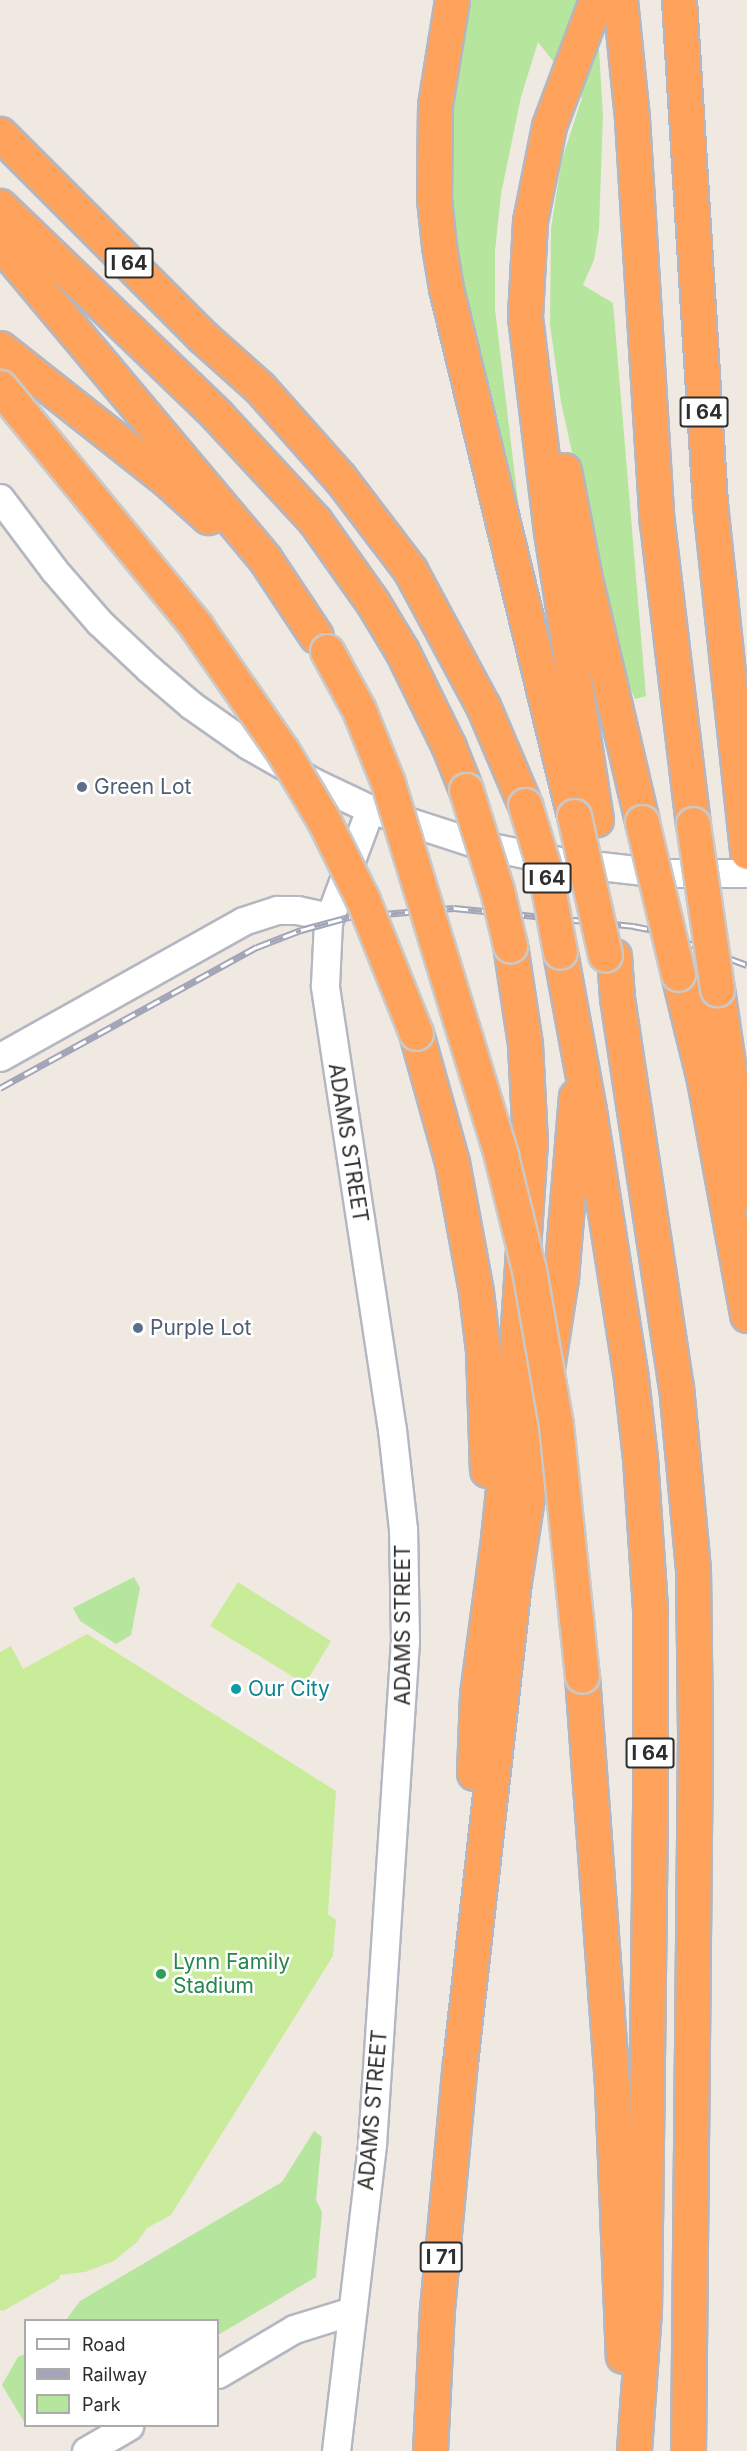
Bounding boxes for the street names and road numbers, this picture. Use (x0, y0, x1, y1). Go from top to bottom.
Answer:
road number: I 64 (104, 246, 154, 280)
road number: I 64 (678, 395, 730, 429)
road number: I 64 (522, 861, 572, 895)
street label: ADAMS STREET (323, 1061, 373, 1225)
street label: ADAMS STREET (390, 1544, 416, 1706)
road number: I 64 (624, 1736, 676, 1770)
street label: ADAMS STREET (353, 2029, 393, 2191)
road number: I 71 (418, 2240, 464, 2274)

